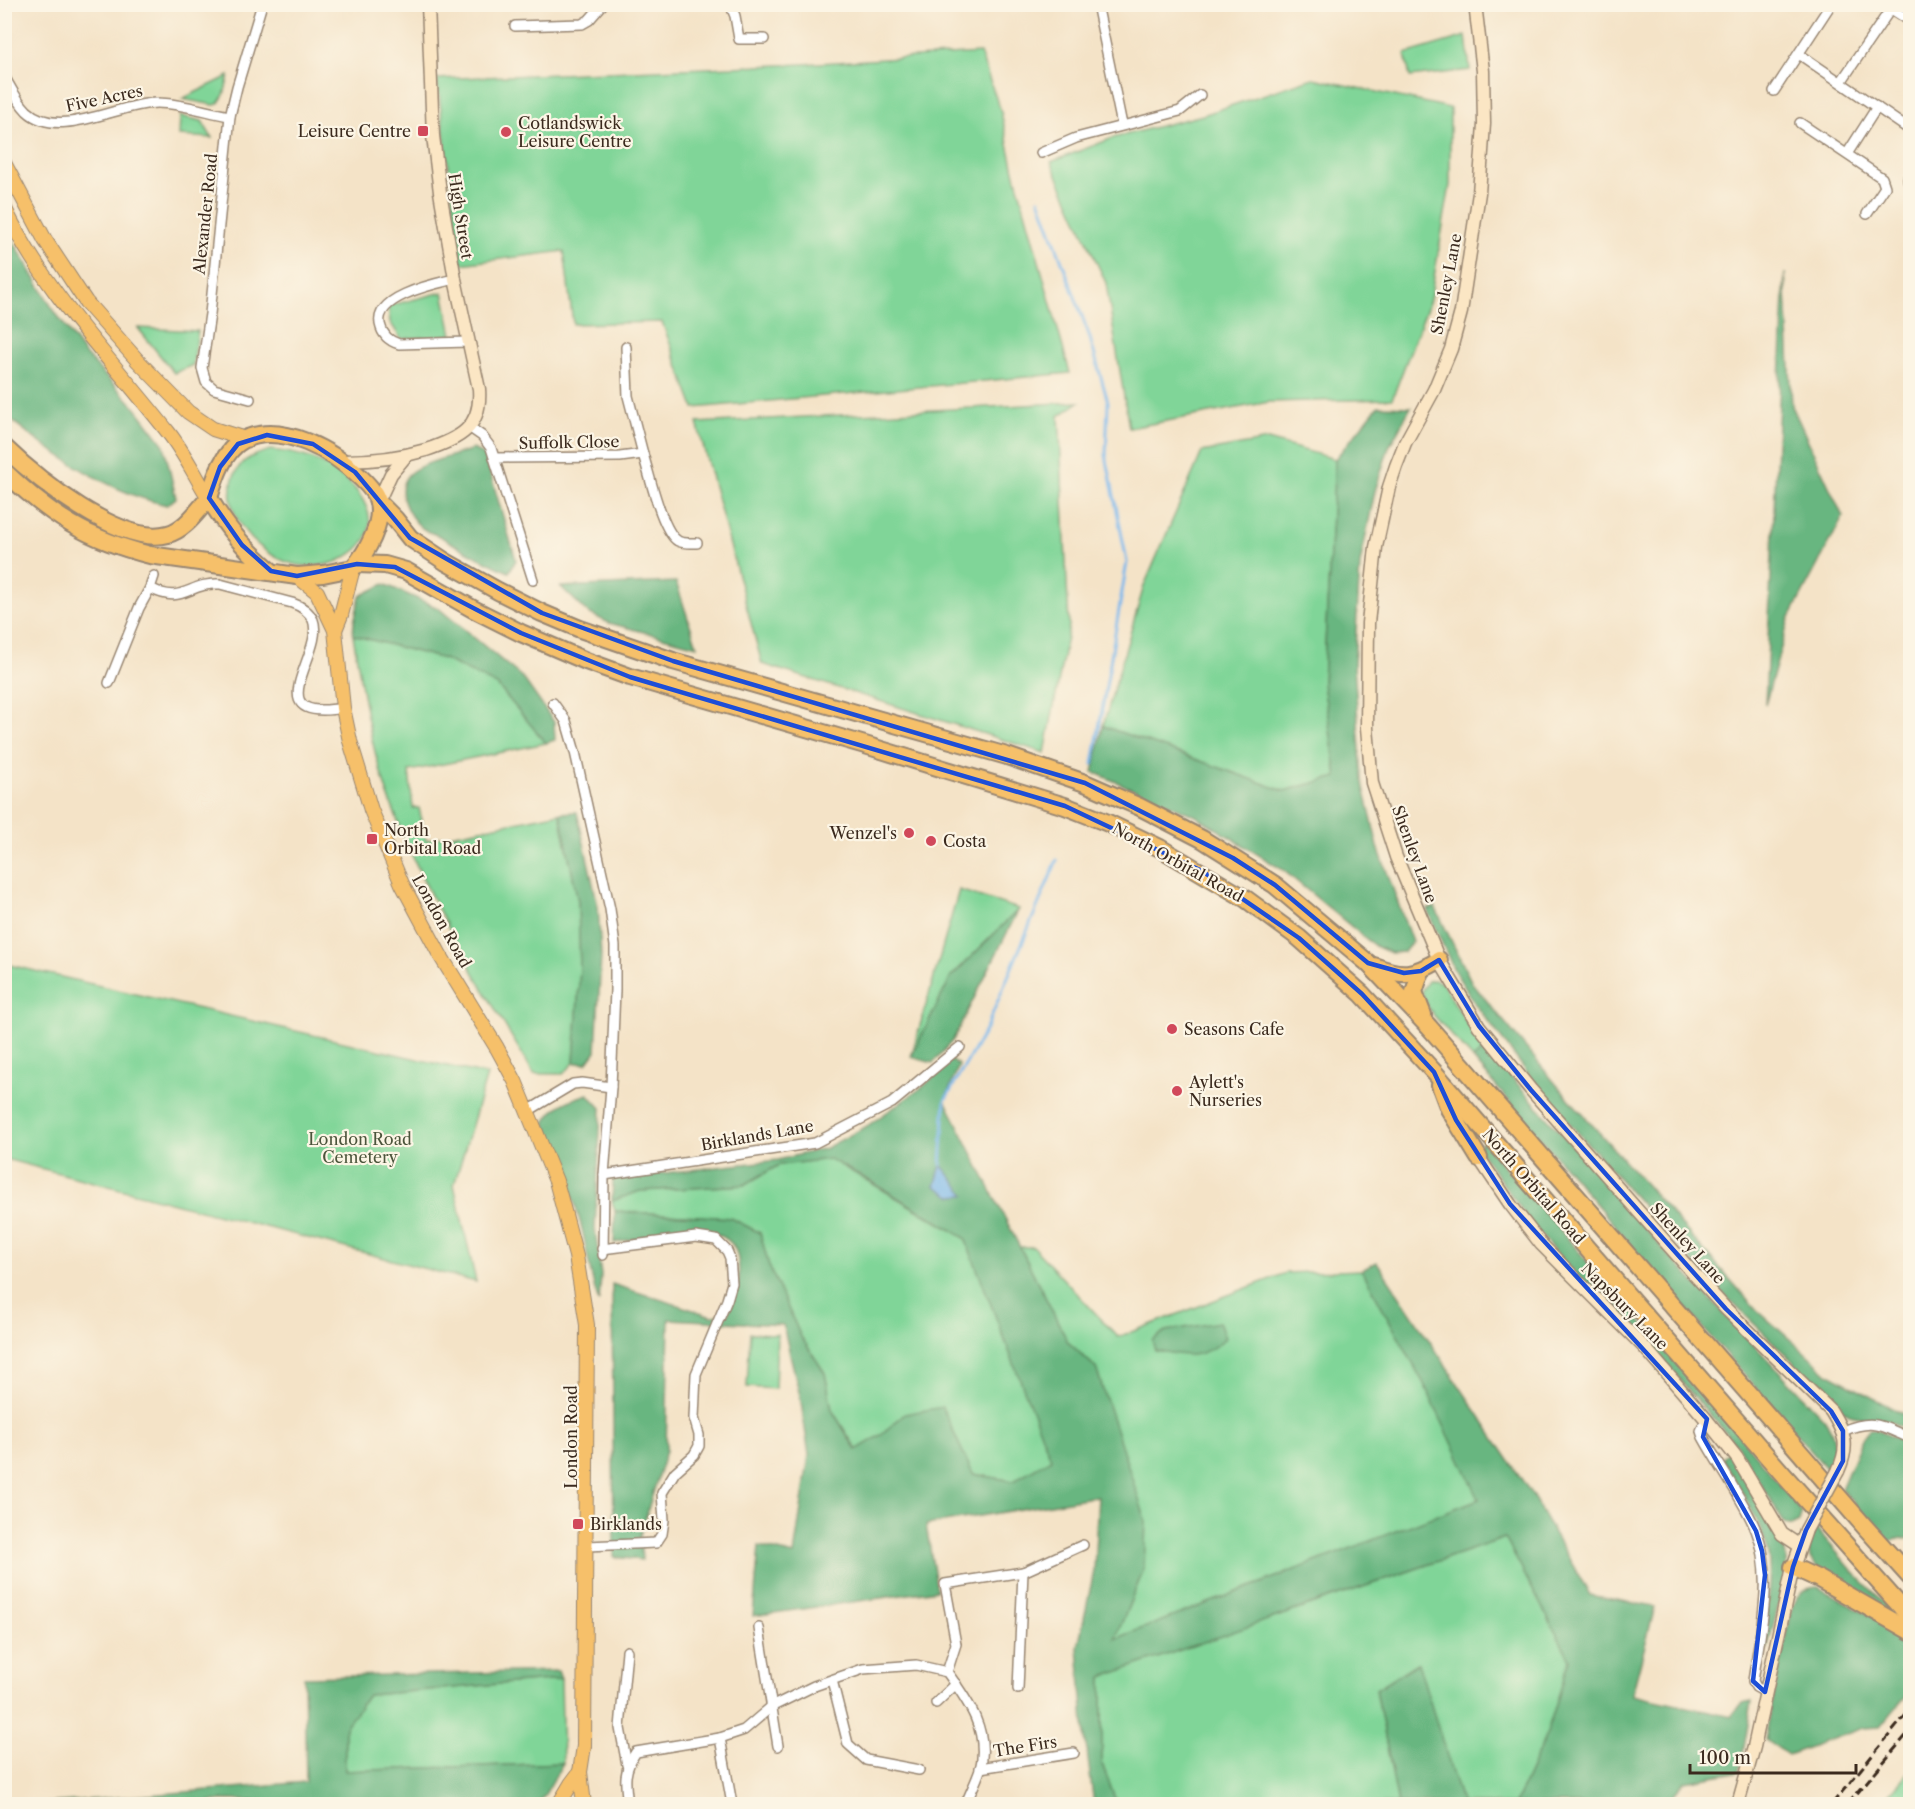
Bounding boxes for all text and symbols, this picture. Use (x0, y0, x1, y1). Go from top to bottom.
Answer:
street label: Five Acres (64, 80, 144, 116)
place label: Cotlandswick Leisure Centre (518, 113, 631, 151)
place label: Leisure Centre (298, 121, 411, 141)
marker: Leisure Centre (416, 124, 430, 138)
marker: Cotlandswick Leisure Centre (499, 125, 513, 139)
street label: Alexander Road (189, 152, 221, 277)
street label: High Street (444, 172, 478, 261)
street label: Shenley Lane (1426, 232, 1466, 336)
street label: Suffolk Close (518, 431, 620, 453)
street label: Shenley Lane (1388, 802, 1442, 906)
street label: North Orbital Road (1109, 818, 1247, 906)
place label: North Orbital Road (384, 820, 482, 858)
place label: Wenzel's (829, 823, 897, 843)
marker: Wenzel's (902, 826, 916, 840)
place label: Costa (943, 831, 987, 851)
marker: North Orbital Road (365, 832, 379, 846)
marker: Costa (924, 834, 938, 848)
street label: London Road (408, 871, 476, 971)
place label: Seasons Cafe (1184, 1019, 1284, 1039)
marker: Seasons Cafe (1165, 1022, 1179, 1036)
place label: Aylett's Nurseries (1188, 1072, 1262, 1110)
marker: Aylett's Nurseries (1170, 1084, 1184, 1098)
street label: Birklands Lane (699, 1115, 815, 1155)
street label: North Orbital Road (1478, 1124, 1590, 1248)
park label: London Road Cemetery (308, 1129, 412, 1167)
street label: Shenley Lane (1646, 1198, 1730, 1288)
street label: Napsbury Lane (1577, 1258, 1673, 1354)
street label: London Road (561, 1385, 581, 1489)
place label: Birklands (590, 1514, 662, 1534)
marker: Birklands (571, 1517, 585, 1531)
street label: The Firs (992, 1731, 1058, 1761)
scale bar (1690, 1737, 1856, 1775)
text: 100 m (1699, 1747, 1751, 1769)

